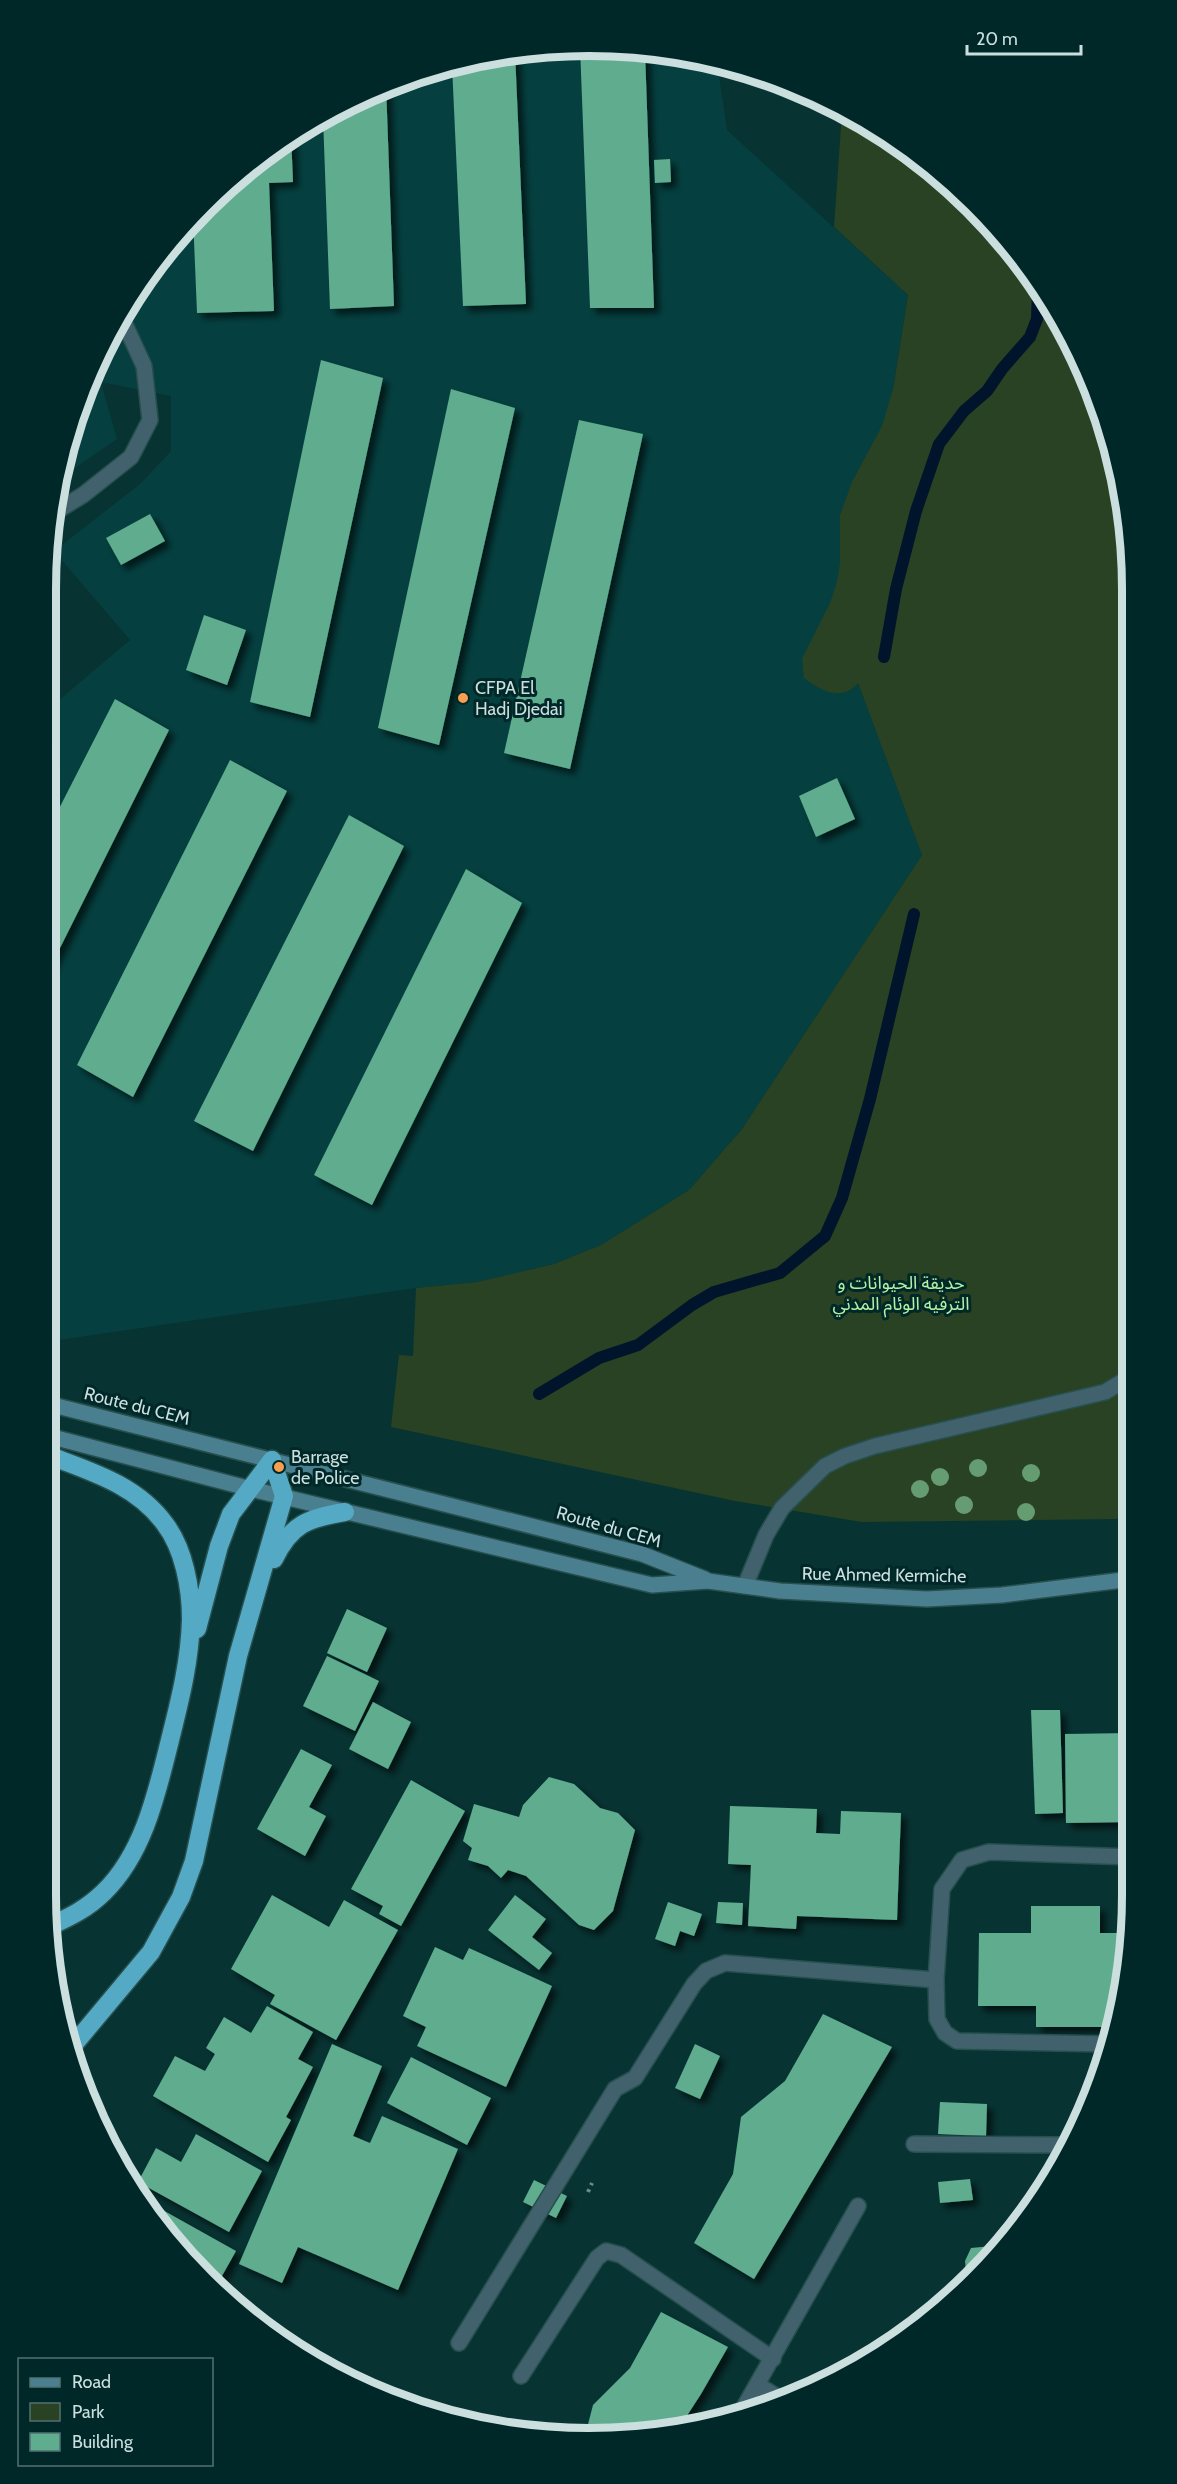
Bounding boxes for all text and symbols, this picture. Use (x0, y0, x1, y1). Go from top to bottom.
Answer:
scale bar (967, 18, 1081, 56)
text: 20 m (976, 28, 1018, 50)
place label: CFPA El Hadj Djedai (475, 677, 562, 720)
marker: CFPA El Hadj Djedai (456, 691, 470, 705)
park label: حديقة الحيوانات و الترفيه الوئام المدني (832, 1272, 970, 1318)
street label: Route du CEM (82, 1382, 192, 1430)
place label: Barrage de Police (291, 1446, 360, 1489)
marker: Barrage de Police (272, 1460, 286, 1474)
street label: Route du CEM (554, 1502, 664, 1552)
street label: Rue Ahmed Kermiche (802, 1563, 966, 1587)
legend (18, 2358, 213, 2466)
text: Road (72, 2371, 111, 2393)
text: Park (72, 2401, 105, 2423)
text: Building (72, 2431, 134, 2453)

